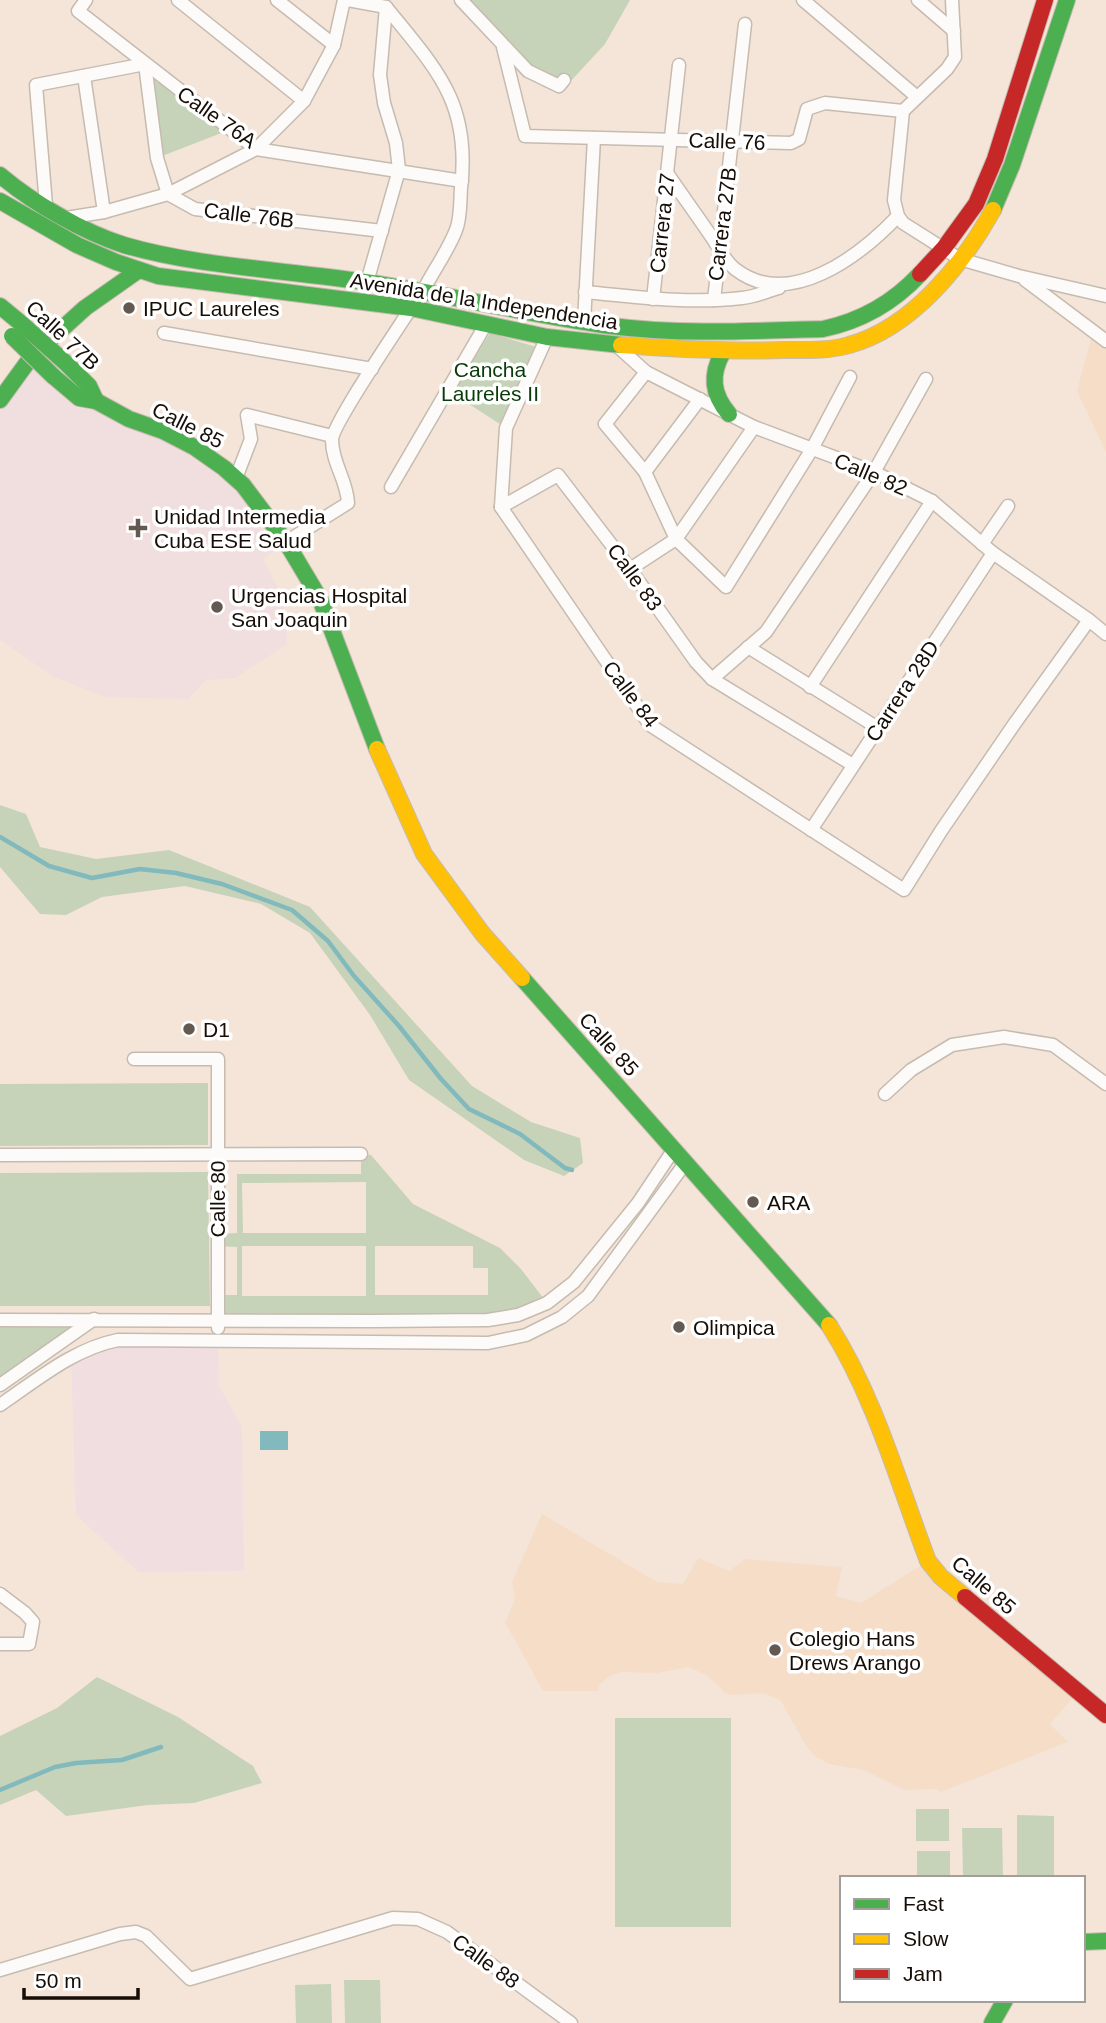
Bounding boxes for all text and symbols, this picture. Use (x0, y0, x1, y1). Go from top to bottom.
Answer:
street label: Calle 76A (173, 81, 261, 153)
street label: Calle 76 (688, 128, 766, 154)
street label: Carrera 27B (704, 166, 740, 282)
street label: Carrera 27 (645, 172, 679, 274)
street label: Calle 76B (202, 198, 296, 232)
street label: Avenida de la Independencia (349, 268, 620, 334)
street label: Calle 77B (22, 296, 104, 374)
place label: IPUC Laureles (143, 297, 280, 320)
marker: IPUC Laureles (121, 300, 137, 316)
park label: Cancha Laureles II (441, 358, 539, 405)
street label: Calle 85 (148, 397, 228, 453)
street label: Calle 82 (831, 448, 911, 500)
place label: Unidad Intermedia Cuba ESE Salud (154, 505, 326, 552)
marker: Unidad Intermedia Cuba ESE Salud (128, 518, 148, 538)
street label: Calle 83 (603, 539, 667, 615)
place label: Urgencias Hospital San Joaquin (231, 584, 407, 631)
marker: Urgencias Hospital San Joaquin (209, 599, 225, 615)
street label: Carrera 28D (861, 636, 943, 746)
street label: Calle 84 (599, 656, 664, 732)
street label: Calle 85 (575, 1008, 643, 1080)
place label: D1 (203, 1018, 230, 1041)
marker: D1 (181, 1021, 197, 1037)
street label: Calle 80 (206, 1160, 229, 1238)
place label: ARA (767, 1191, 810, 1214)
marker: ARA (745, 1194, 761, 1210)
place label: Olimpica (693, 1316, 775, 1339)
marker: Olimpica (671, 1319, 687, 1335)
street label: Calle 85 (947, 1551, 1021, 1619)
place label: Colegio Hans Drews Arango (789, 1627, 921, 1674)
marker: Colegio Hans Drews Arango (767, 1642, 783, 1658)
legend (840, 1876, 1085, 2002)
text: Fast (903, 1892, 944, 1915)
text: Slow (903, 1927, 949, 1950)
street label: Calle 88 (448, 1929, 524, 1993)
scale bar (24, 1956, 138, 2000)
text: Jam (903, 1962, 943, 1985)
text: 50 m (35, 1969, 82, 1992)

